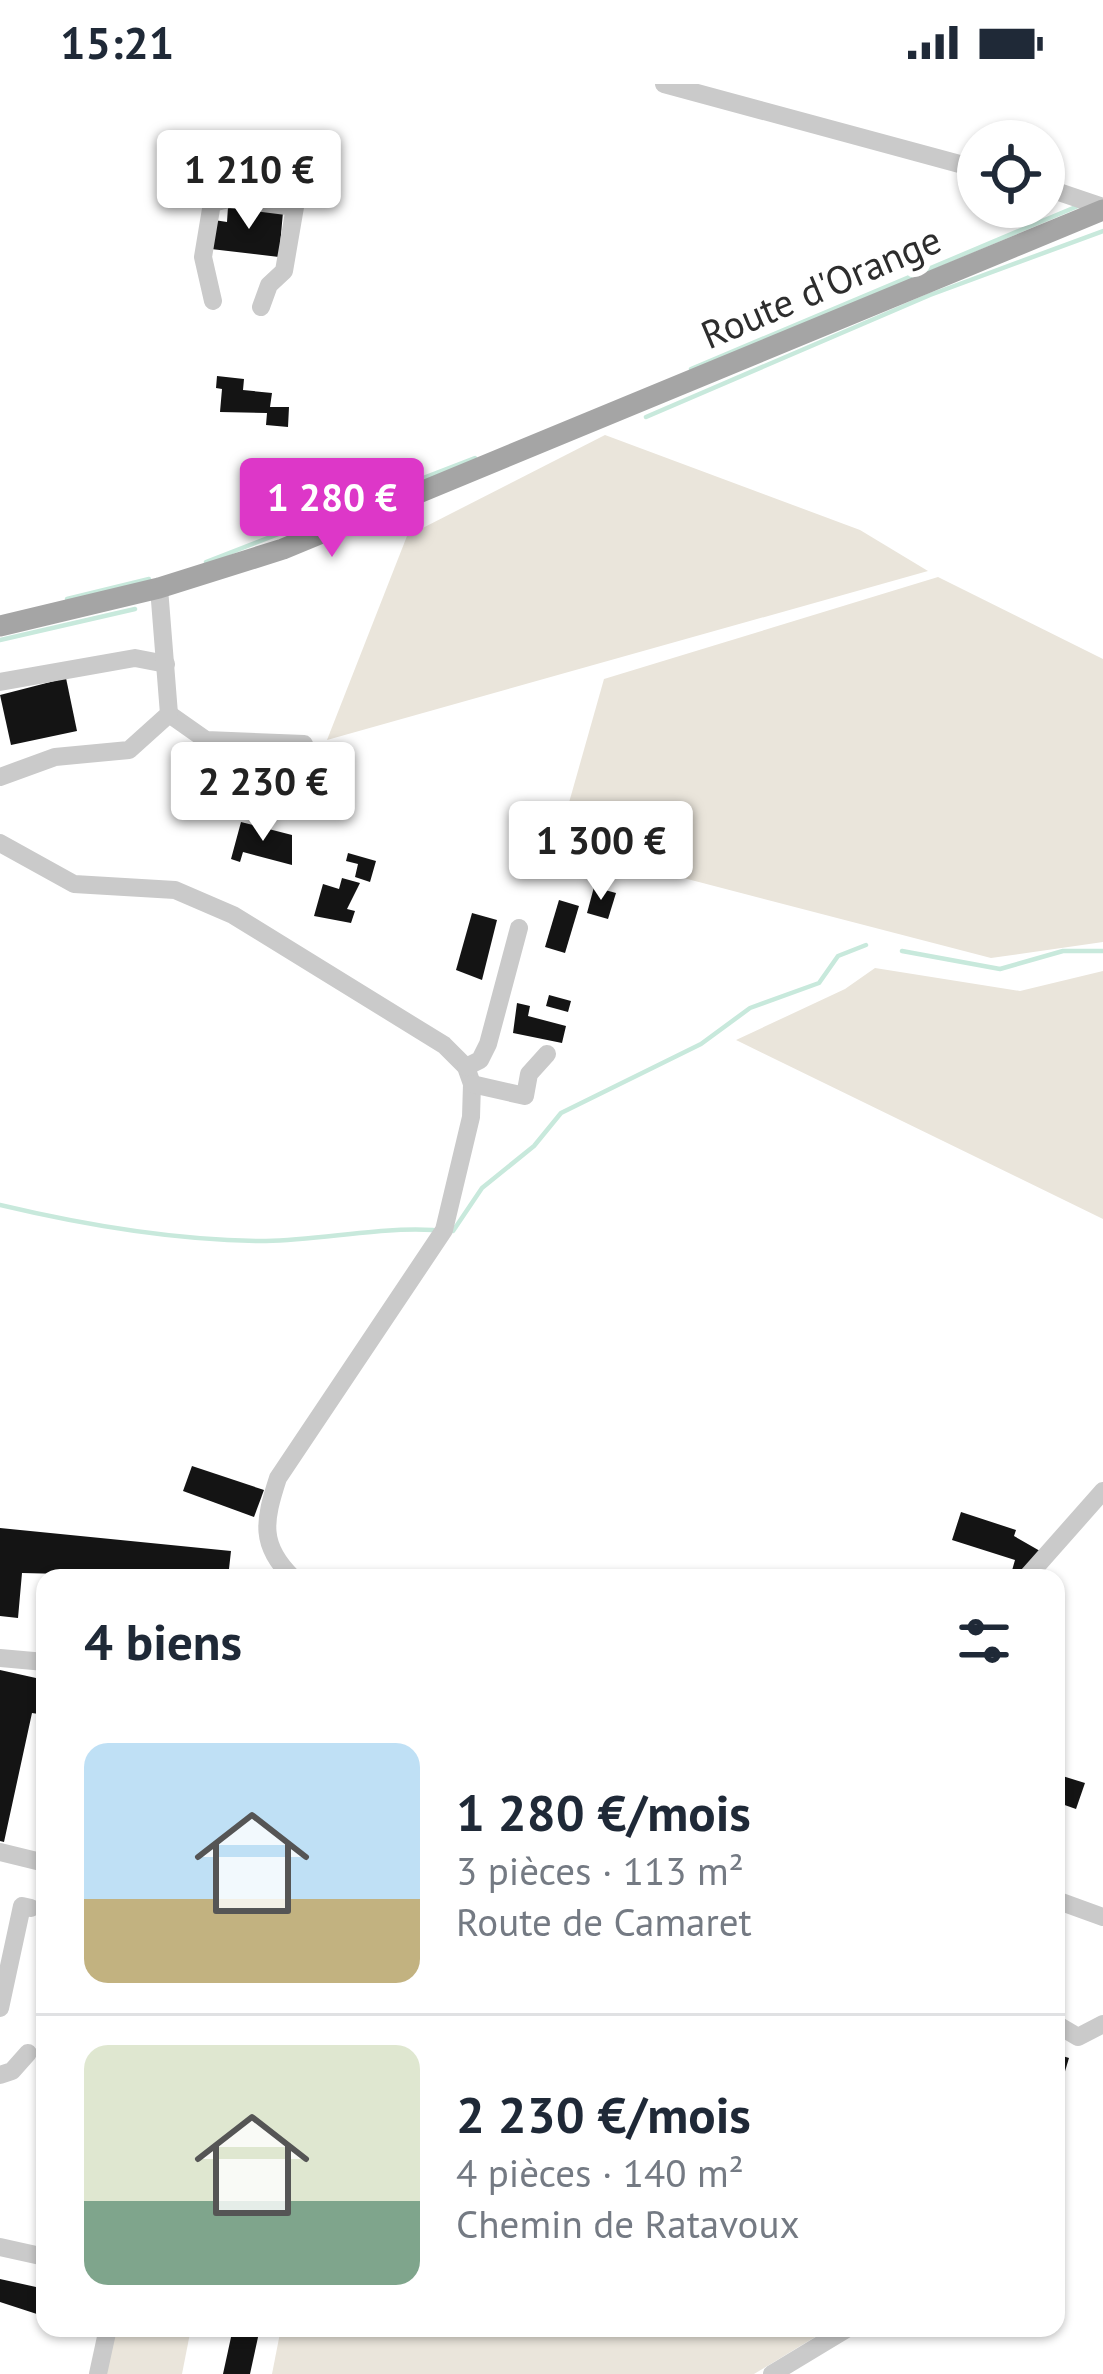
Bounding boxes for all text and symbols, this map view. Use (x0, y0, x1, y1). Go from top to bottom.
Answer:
text: 15:21 (60, 13, 174, 71)
map controls (957, 120, 1065, 228)
button: locate (957, 120, 1065, 228)
pin: 1 210 € (138, 130, 360, 232)
text: 1 210 € (184, 143, 314, 194)
street label: Route d'Orange (693, 213, 948, 360)
pin: 1 280 € (221, 458, 443, 560)
text: 1 280 € (267, 471, 397, 522)
pin: 2 230 € (152, 742, 374, 844)
text: 2 230 € (198, 755, 328, 806)
pin: 1 300 € (490, 801, 712, 903)
text: 1 300 € (536, 814, 666, 865)
text: 4 biens (84, 1608, 242, 1674)
icon: filters (951, 1608, 1017, 1674)
text: 1 280 €/mois (456, 1779, 751, 1845)
icon: home (180, 1791, 324, 1935)
text: 3 pièces · 113 m² (456, 1845, 744, 1896)
text: Route de Camaret (456, 1896, 752, 1947)
text: 2 230 €/mois (456, 2081, 751, 2147)
icon: home (180, 2093, 324, 2237)
text: 4 pièces · 140 m² (456, 2147, 744, 2198)
text: Chemin de Ratavoux (456, 2198, 800, 2249)

